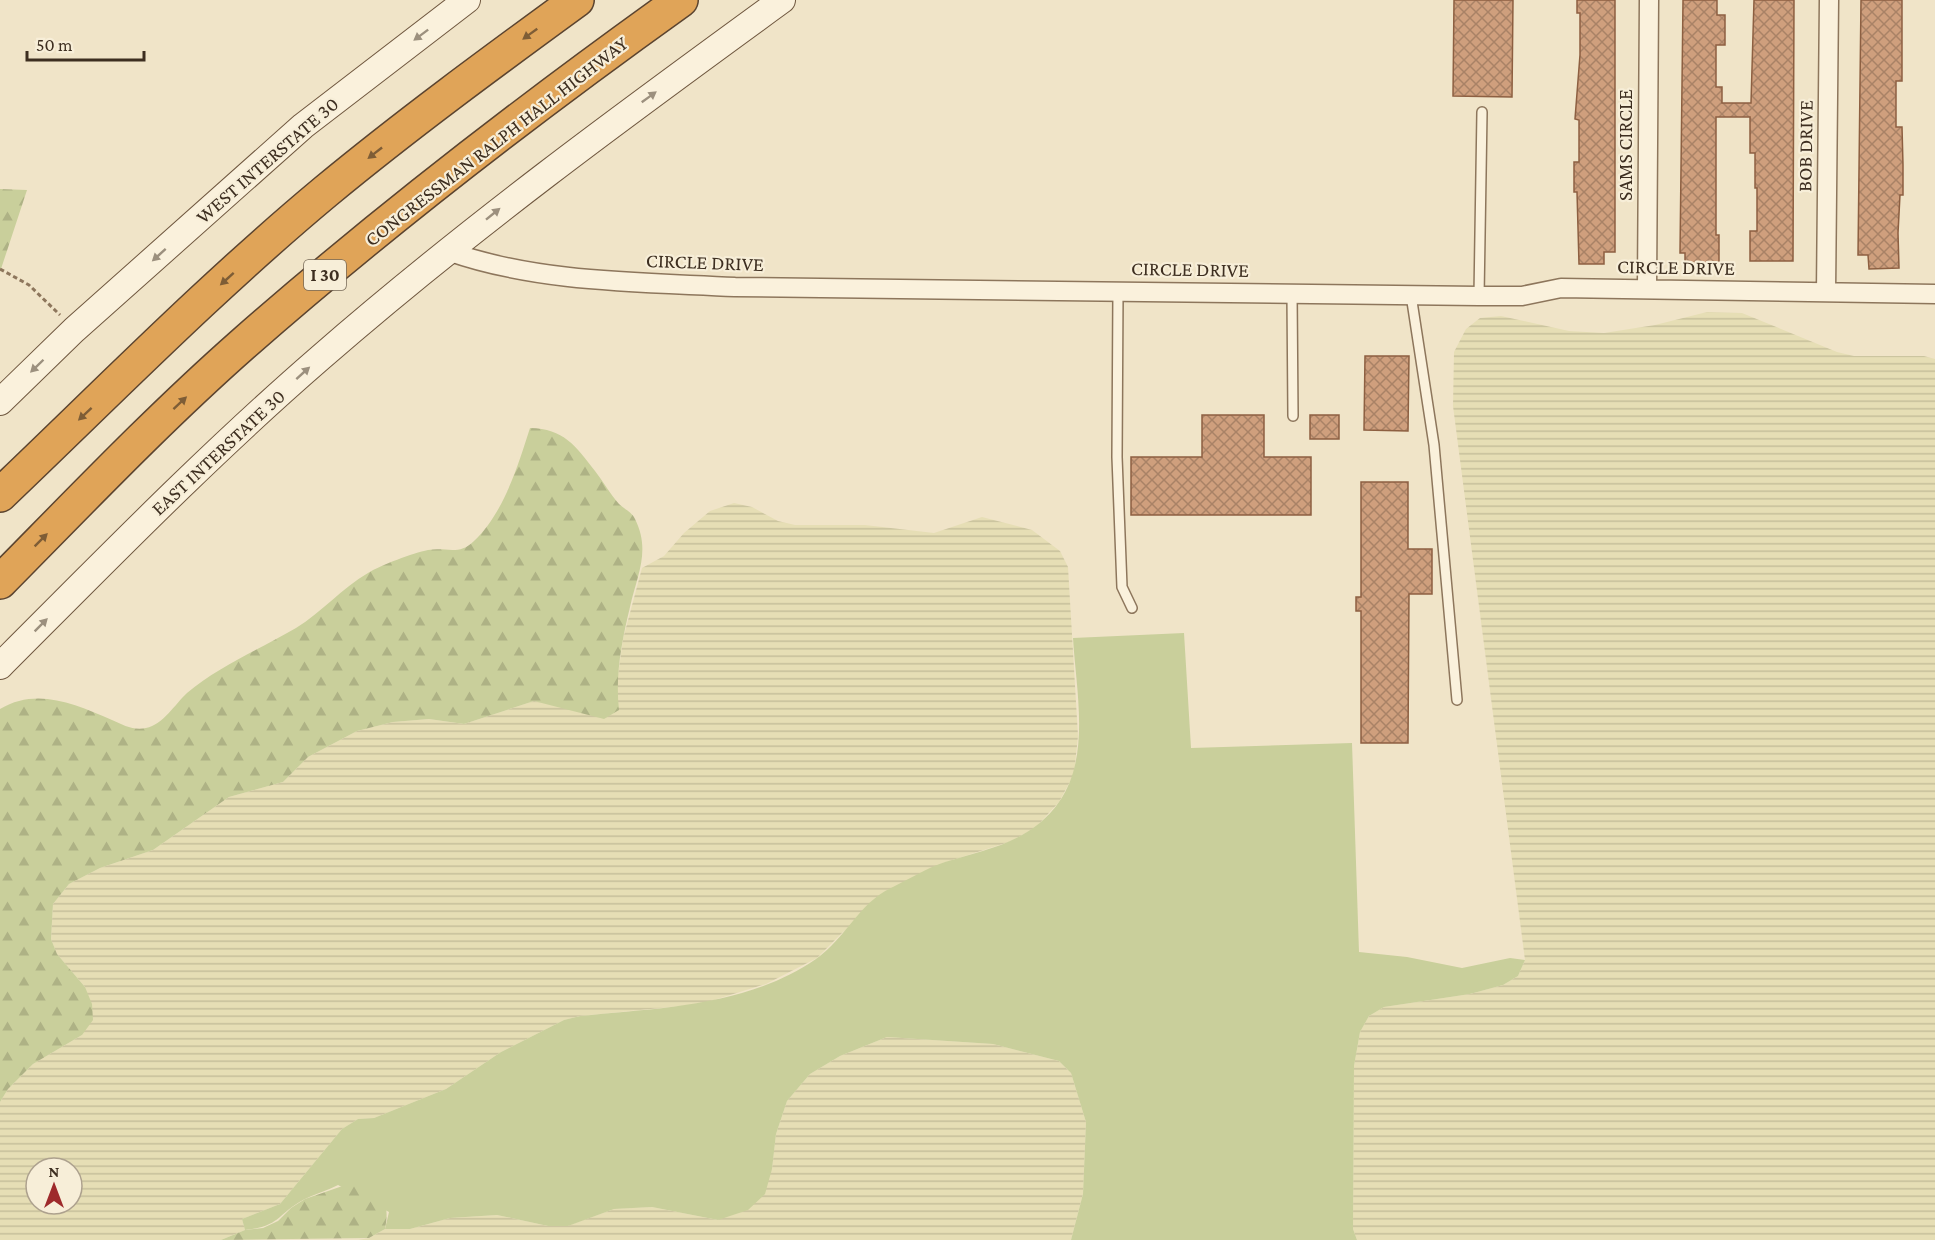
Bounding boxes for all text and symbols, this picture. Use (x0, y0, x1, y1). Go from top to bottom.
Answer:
scale bar (27, 24, 144, 62)
one-way arrow (522, 28, 537, 40)
one-way arrow (413, 29, 428, 41)
street label: CONGRESSMAN RALPH HALL HIGHWAY (360, 31, 632, 250)
text: 50 m (36, 35, 73, 55)
street label: SAMS CIRCLE (1614, 89, 1636, 201)
one-way arrow (641, 91, 657, 103)
street label: WEST INTERSTATE 30 (191, 92, 343, 228)
street label: BOB DRIVE (1793, 100, 1817, 192)
one-way arrow (367, 146, 383, 159)
one-way arrow (486, 209, 501, 221)
one-way arrow (151, 248, 166, 262)
street label: CIRCLE DRIVE (646, 249, 764, 275)
street label: CIRCLE DRIVE (1617, 255, 1735, 279)
street label: CIRCLE DRIVE (1131, 257, 1249, 281)
road number: I 30 (304, 260, 346, 290)
one-way arrow (220, 272, 235, 285)
one-way arrow (30, 359, 45, 373)
one-way arrow (295, 367, 310, 380)
street label: EAST INTERSTATE 30 (147, 385, 289, 519)
one-way arrow (173, 397, 187, 411)
one-way arrow (79, 406, 93, 420)
one-way arrow (34, 534, 48, 548)
one-way arrow (34, 618, 48, 632)
north arrow (24, 1156, 84, 1216)
text: N (49, 1163, 60, 1180)

